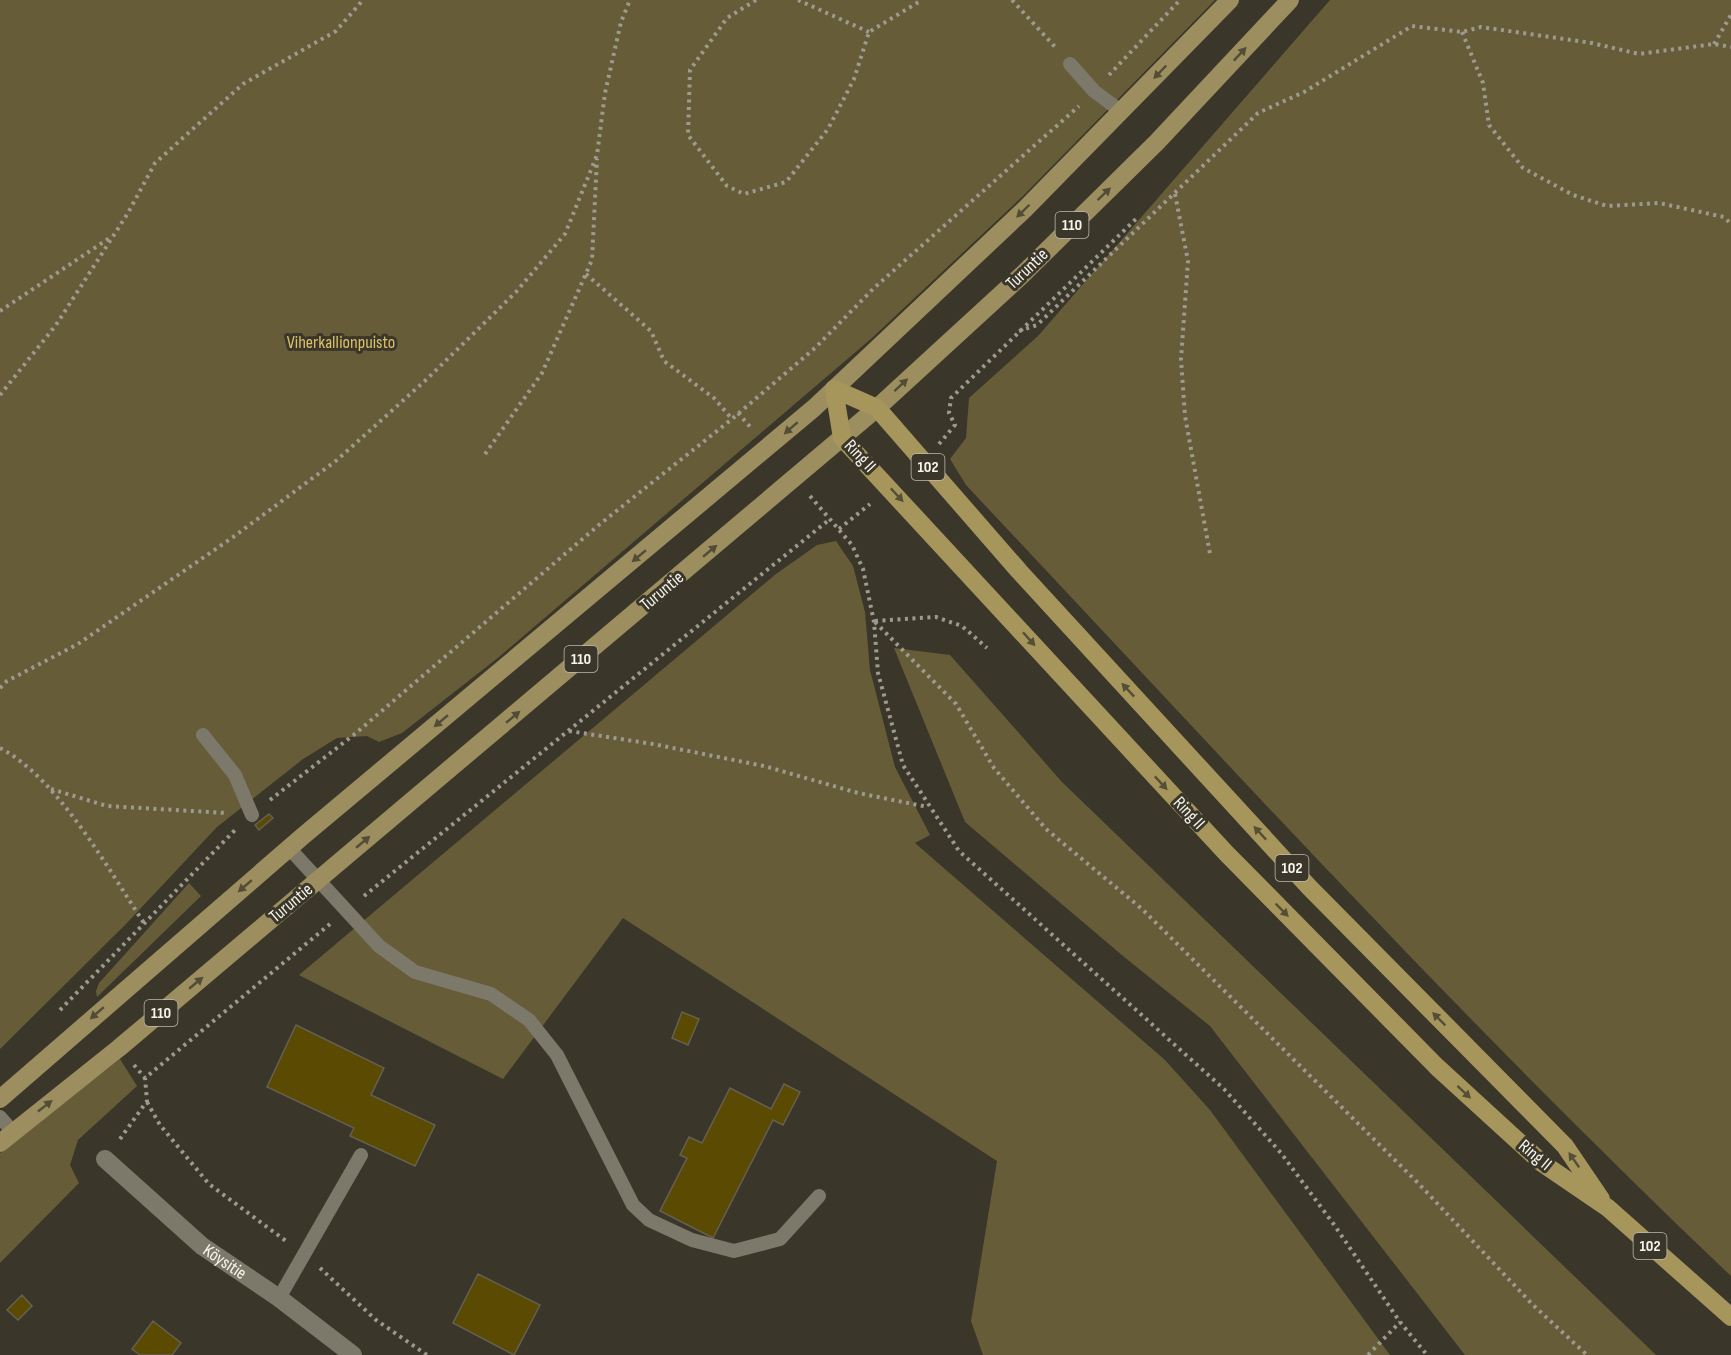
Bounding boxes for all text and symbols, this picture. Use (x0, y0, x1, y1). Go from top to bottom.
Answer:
one-way arrow (1233, 47, 1246, 62)
one-way arrow (1154, 65, 1168, 79)
one-way arrow (1097, 187, 1112, 201)
one-way arrow (1016, 203, 1030, 217)
road number: 110 (1056, 212, 1088, 238)
street label: Turuntie (1002, 244, 1052, 294)
park label: Viherkallionpuisto (287, 332, 395, 353)
one-way arrow (894, 379, 908, 393)
one-way arrow (783, 421, 798, 435)
street label: Ring II (840, 435, 880, 477)
road number: 102 (912, 454, 944, 480)
one-way arrow (890, 488, 904, 502)
one-way arrow (702, 544, 718, 557)
one-way arrow (632, 549, 647, 562)
street label: Turuntie (636, 567, 688, 615)
one-way arrow (1022, 632, 1036, 647)
road number: 110 (564, 646, 598, 672)
one-way arrow (1121, 682, 1135, 697)
one-way arrow (505, 710, 521, 723)
one-way arrow (433, 715, 449, 728)
one-way arrow (1154, 775, 1167, 790)
street label: Ring II (1169, 792, 1209, 834)
one-way arrow (1253, 826, 1267, 841)
one-way arrow (355, 836, 370, 849)
road number: 102 (1276, 855, 1308, 881)
one-way arrow (238, 879, 253, 892)
street label: Turuntie (265, 879, 317, 927)
one-way arrow (1274, 902, 1288, 916)
one-way arrow (188, 977, 203, 990)
road number: 110 (144, 1000, 178, 1026)
one-way arrow (89, 1006, 105, 1019)
one-way arrow (1433, 1012, 1447, 1026)
one-way arrow (1457, 1085, 1472, 1099)
one-way arrow (38, 1101, 53, 1113)
street label: Ring II (1514, 1135, 1556, 1175)
one-way arrow (1568, 1152, 1580, 1168)
road number: 102 (1634, 1233, 1666, 1259)
street label: Köysitie (199, 1239, 251, 1284)

